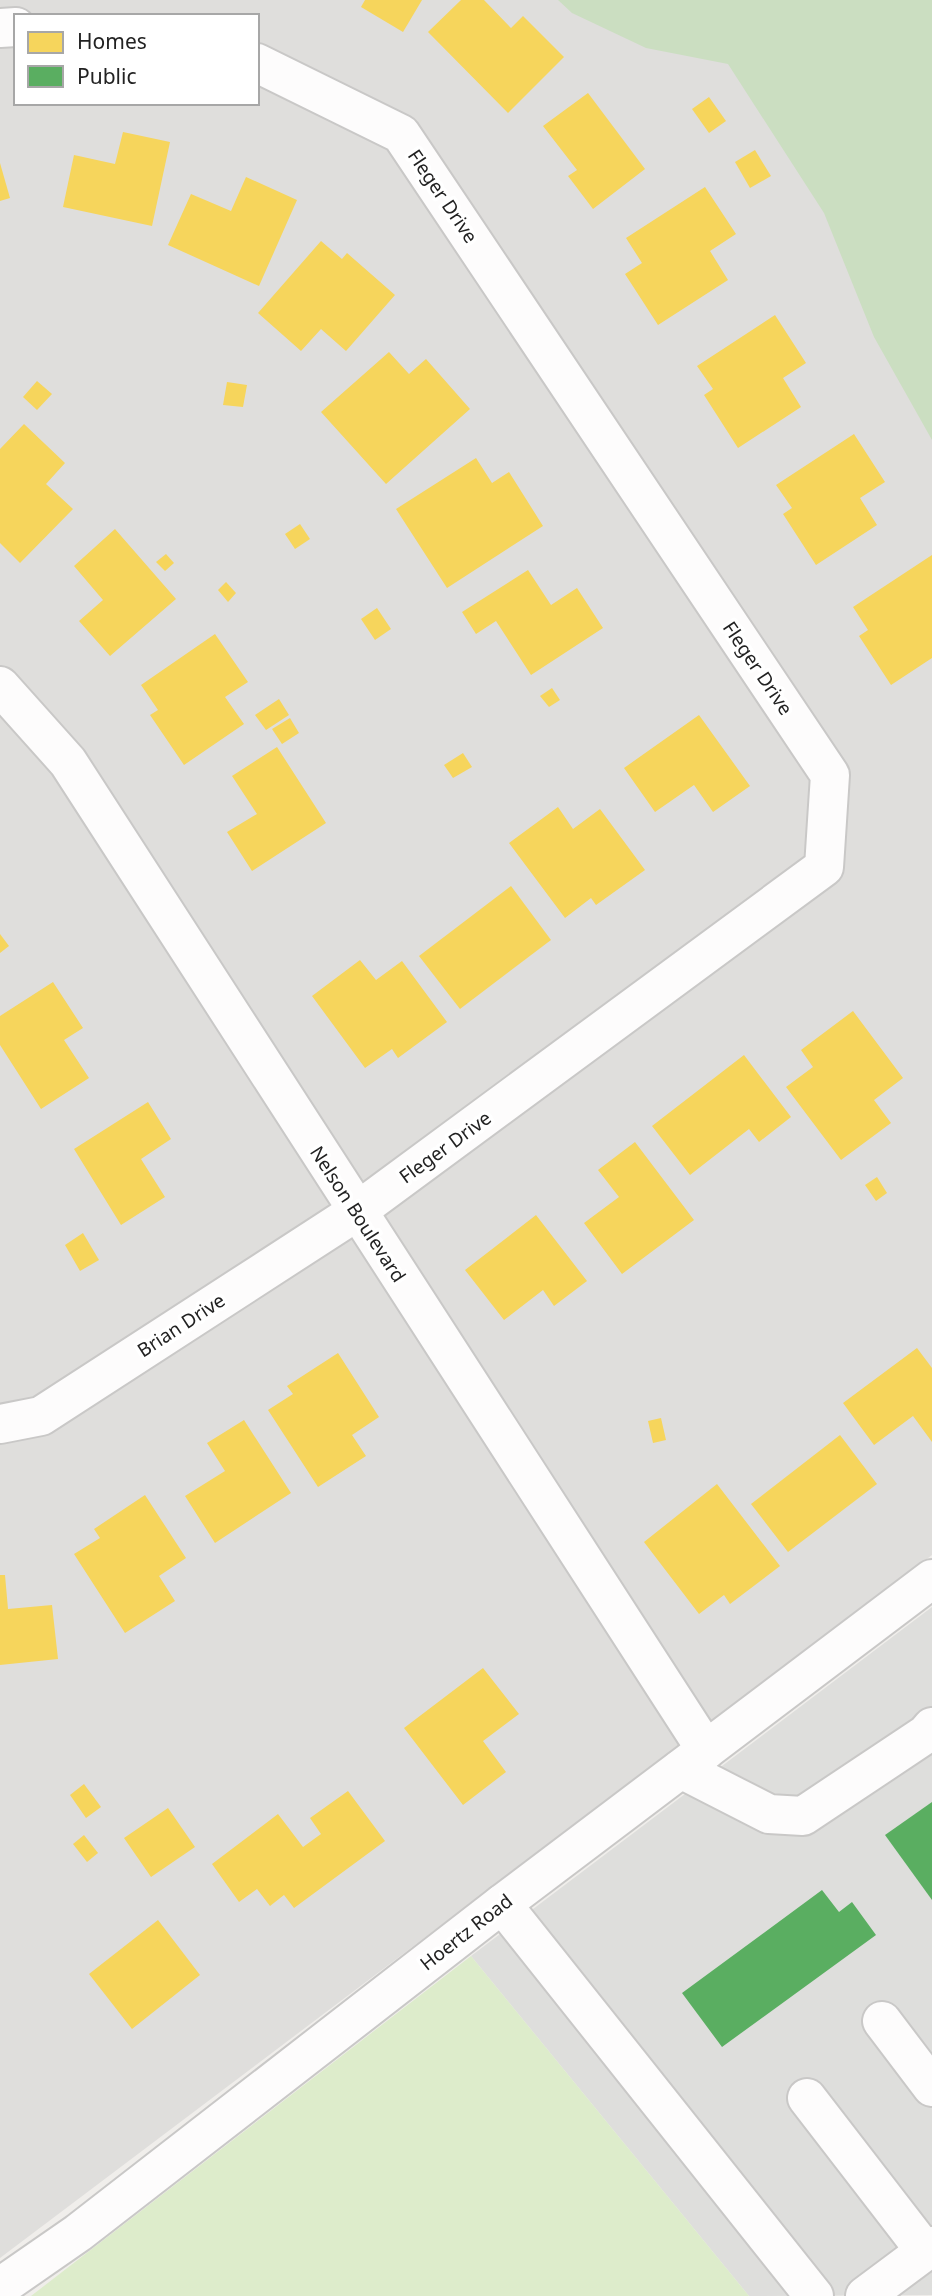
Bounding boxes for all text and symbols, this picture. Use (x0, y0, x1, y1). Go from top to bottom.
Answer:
legend (14, 14, 259, 105)
text: Homes (77, 27, 147, 55)
text: Public (77, 62, 137, 90)
street label: Fleger Drive (402, 144, 484, 248)
street label: Fleger Drive (717, 616, 799, 720)
street label: Fleger Drive (394, 1105, 496, 1189)
street label: Nelson Boulevard (304, 1141, 412, 1287)
street label: Brian Drive (132, 1287, 230, 1363)
street label: Hoertz Road (414, 1888, 518, 1976)

